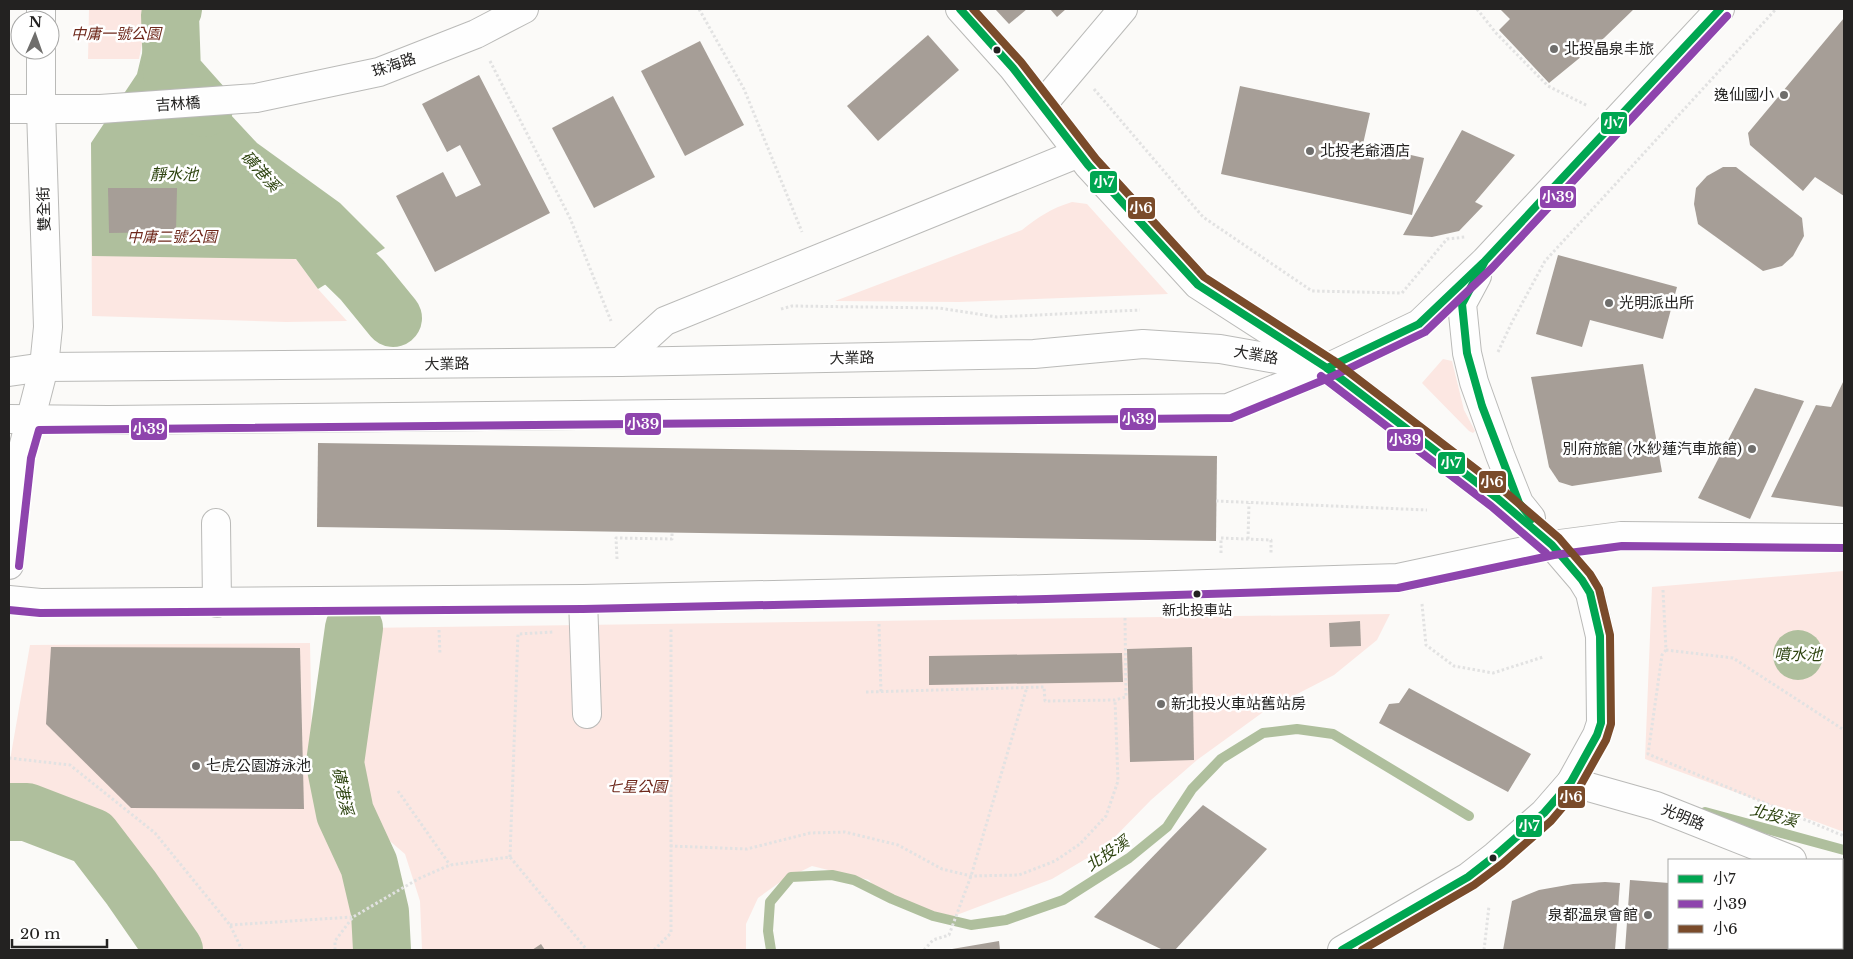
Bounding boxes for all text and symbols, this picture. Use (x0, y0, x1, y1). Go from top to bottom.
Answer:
north arrow (10, 10, 60, 60)
text: N (29, 13, 42, 31)
park label: 中庸一號公園 (71, 24, 163, 43)
place label: 北投晶泉丰旅 (1564, 39, 1654, 58)
marker: 北投晶泉丰旅 (1548, 43, 1560, 55)
unlabelled marker (992, 45, 1002, 55)
street label: 珠海路 (369, 48, 418, 81)
place label: 逸仙國小 (1714, 85, 1774, 104)
marker: 逸仙國小 (1778, 89, 1790, 101)
street label: 吉林橋 (155, 92, 201, 115)
line badge: 小7 (1600, 111, 1628, 135)
text: 小7 (1603, 114, 1625, 132)
place label: 北投老爺酒店 (1320, 141, 1410, 160)
marker: 北投老爺酒店 (1304, 145, 1316, 157)
water label: 磺港溪 (238, 146, 286, 197)
water label: 靜水池 (150, 164, 200, 184)
line badge: 小7 (1089, 170, 1118, 194)
text: 小7 (1093, 173, 1115, 191)
line badge: 小39 (1539, 185, 1577, 209)
street label: 雙全街 (33, 186, 54, 232)
text: 小39 (1542, 188, 1574, 206)
line badge: 小6 (1127, 196, 1156, 220)
text: 小6 (1129, 199, 1153, 217)
park label: 中庸二號公園 (127, 227, 219, 246)
place label: 光明派出所 (1619, 293, 1694, 312)
marker: 光明派出所 (1603, 297, 1615, 309)
street label: 大業路 (1232, 341, 1280, 368)
street label: 大業路 (829, 348, 875, 367)
street label: 大業路 (424, 354, 470, 373)
line badge: 小39 (1119, 407, 1157, 431)
text: 小39 (1122, 410, 1154, 428)
line badge: 小39 (624, 412, 662, 436)
text: 小39 (627, 415, 659, 433)
line badge: 小39 (130, 417, 168, 441)
text: 小39 (133, 420, 165, 438)
line badge: 小39 (1386, 428, 1424, 452)
text: 小39 (1389, 431, 1421, 449)
place label: 別府旅館 (水紗蓮汽車旅館) (1563, 439, 1742, 458)
marker: 別府旅館 (水紗蓮汽車旅館) (1746, 443, 1758, 455)
line badge: 小7 (1437, 451, 1466, 475)
text: 小7 (1440, 454, 1462, 472)
line badge: 小6 (1478, 470, 1507, 494)
text: 小6 (1480, 473, 1504, 491)
marker: 新北投車站 (1192, 589, 1202, 599)
place label: 新北投車站 (1162, 601, 1232, 619)
water label: 噴水池 (1774, 644, 1824, 664)
place label: 新北投火車站舊站房 (1171, 694, 1306, 713)
marker: 新北投火車站舊站房 (1155, 698, 1167, 710)
place label: 七虎公園游泳池 (206, 756, 311, 775)
marker: 七虎公園游泳池 (190, 760, 202, 772)
water label: 磺港溪 (328, 765, 358, 819)
park label: 七星公園 (607, 777, 669, 796)
line badge: 小6 (1557, 785, 1586, 809)
text: 小6 (1559, 788, 1583, 806)
street label: 光明路 (1659, 799, 1708, 834)
water label: 北投溪 (1748, 799, 1802, 831)
line badge: 小7 (1515, 814, 1543, 838)
text: 小7 (1518, 817, 1540, 835)
water label: 北投溪 (1082, 830, 1134, 875)
unlabelled marker (1488, 853, 1498, 863)
legend (1668, 859, 1843, 949)
text: 小7 (1713, 869, 1736, 888)
text: 小39 (1713, 894, 1747, 913)
place label: 泉都溫泉會館 (1548, 905, 1638, 924)
marker: 泉都溫泉會館 (1642, 909, 1654, 921)
scale bar (12, 916, 108, 948)
text: 小6 (1713, 919, 1738, 938)
text: 20 m (20, 924, 60, 943)

